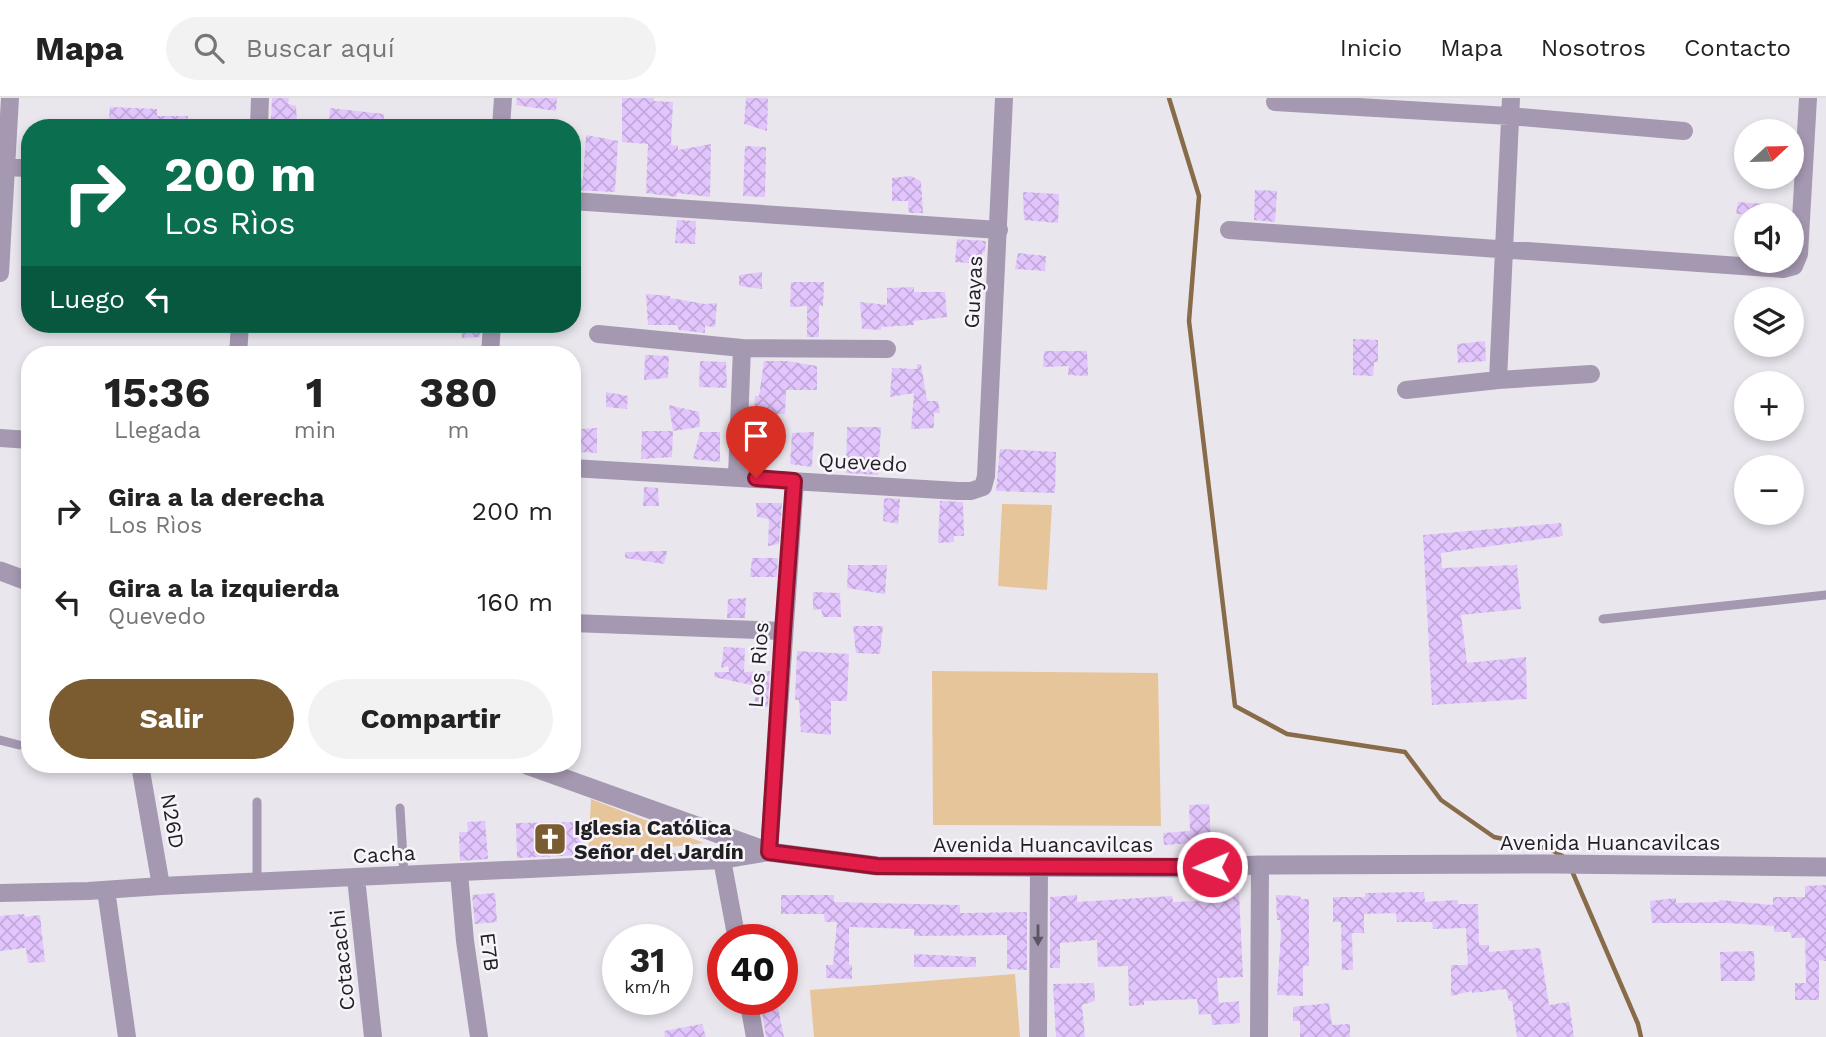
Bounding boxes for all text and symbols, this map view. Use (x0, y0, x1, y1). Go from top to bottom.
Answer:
search box (166, 17, 656, 80)
text: Mapa (35, 29, 124, 68)
icon: search (190, 29, 228, 67)
text: Buscar aquí (246, 33, 395, 63)
text: Inicio (1340, 34, 1402, 62)
text: Mapa (1440, 34, 1503, 62)
text: Nosotros (1541, 34, 1646, 62)
text: Contacto (1684, 34, 1791, 62)
north arrow (1734, 119, 1804, 189)
map controls (1734, 119, 1804, 525)
text: 200 m (164, 145, 316, 203)
icon: right (49, 147, 140, 238)
button: sound (1734, 203, 1804, 273)
text: Los Rìos (164, 204, 295, 242)
street label: Guayas (959, 255, 987, 329)
icon: left (139, 280, 177, 318)
text: Luego (49, 284, 125, 314)
button: layers (1734, 287, 1804, 357)
text: 15:36 (104, 368, 210, 417)
text: 1 (306, 368, 324, 417)
text: 380 (419, 368, 498, 417)
button: + (1734, 371, 1804, 441)
pin (726, 406, 786, 478)
text: Llegada (114, 417, 201, 444)
text: min (294, 417, 336, 444)
text: m (448, 417, 469, 444)
icon: arrive (737, 417, 775, 455)
street label: Quevedo (818, 447, 908, 477)
button: − (1734, 455, 1804, 525)
text: Gira a la derecha (108, 482, 324, 512)
icon: right (49, 492, 87, 530)
text: 200 m (472, 496, 553, 526)
text: Los Rìos (108, 512, 202, 539)
text: Gira a la izquierda (108, 573, 339, 603)
icon: left (49, 583, 87, 621)
text: 160 m (477, 587, 553, 617)
text: Quevedo (108, 603, 206, 630)
street label: Los Rìos (743, 621, 773, 709)
button: Salir (49, 679, 294, 759)
button: Compartir (308, 679, 553, 759)
street label: N26D (156, 791, 190, 851)
place label: Iglesia Católica Señor del Jardín (574, 815, 744, 864)
church icon: Iglesia Católica Señor del Jardín (531, 820, 569, 858)
position arrow (1175, 830, 1249, 904)
street label: Avenida Huancavilcas (1500, 830, 1720, 855)
street label: Avenida Huancavilcas (933, 832, 1153, 857)
street label: Cacha (352, 840, 416, 868)
street label: Cotacachi (324, 908, 360, 1012)
speed limit sign: 40 (707, 924, 798, 1015)
one-way arrow (1033, 924, 1044, 946)
street label: E7B (475, 931, 505, 973)
text: 31 (630, 939, 665, 981)
text: km/h (624, 976, 671, 997)

